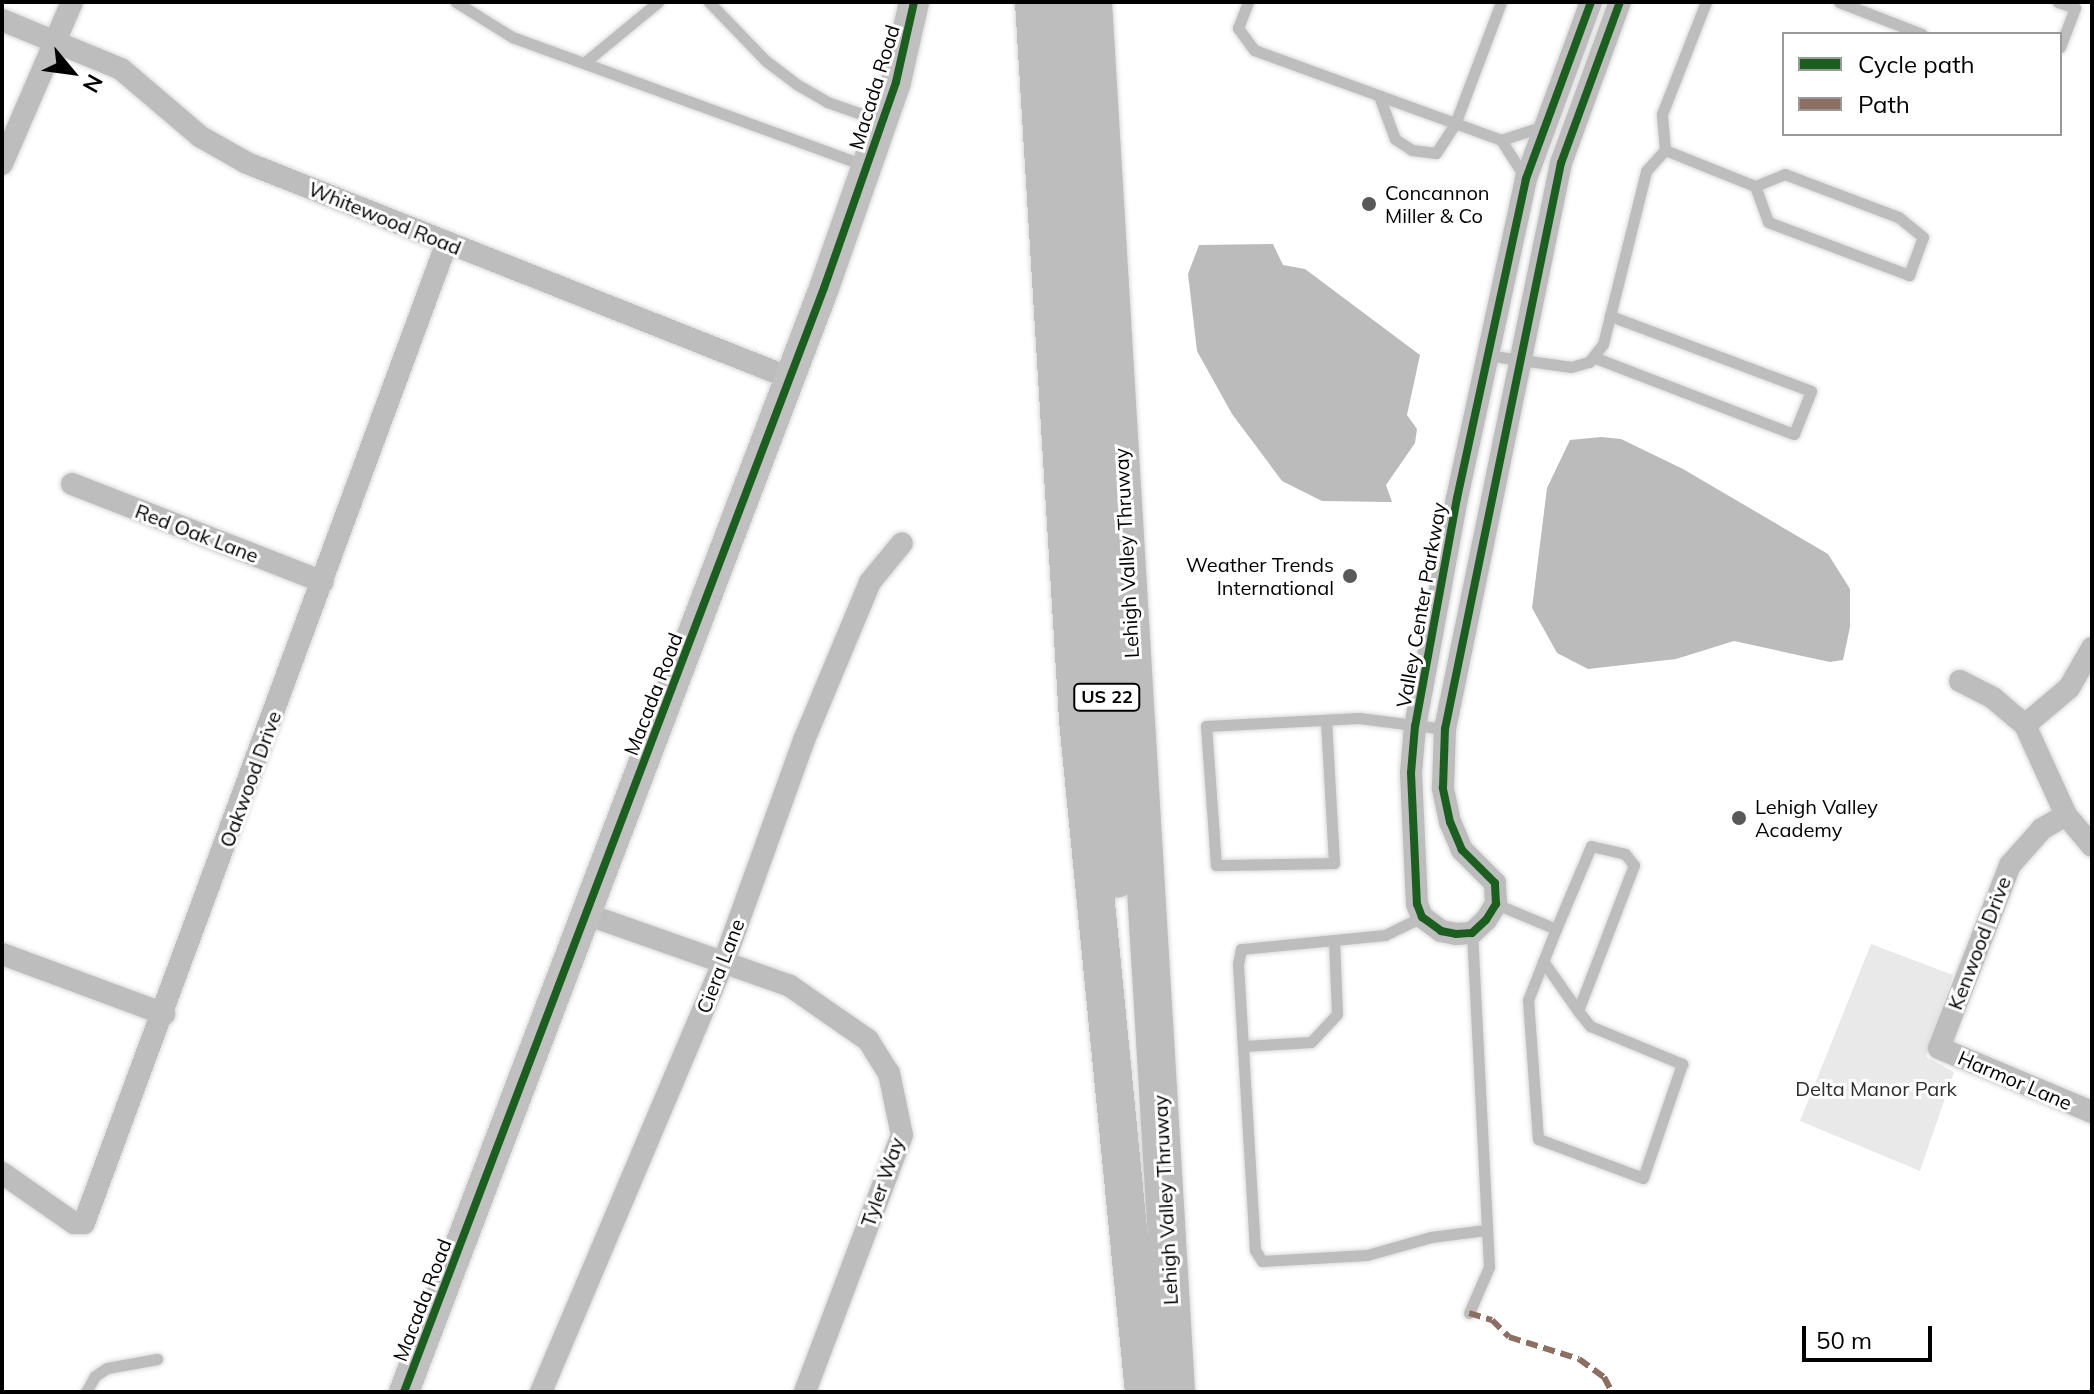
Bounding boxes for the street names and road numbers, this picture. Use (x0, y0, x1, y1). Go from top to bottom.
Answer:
street label: Macada Road (844, 22, 904, 152)
street label: Whitewood Road (305, 176, 465, 260)
street label: Lehigh Valley Thruway (1109, 447, 1143, 659)
street label: Red Oak Lane (132, 498, 262, 568)
street label: Valley Center Parkway (1391, 500, 1451, 710)
street label: Macada Road (619, 629, 687, 759)
road number: US 22 (1073, 683, 1141, 711)
street label: Oakwood Drive (214, 708, 286, 850)
street label: Kenwood Drive (1943, 873, 2015, 1013)
street label: Ciera Lane (691, 915, 749, 1017)
street label: Harmor Lane (1954, 1045, 2076, 1115)
street label: Lehigh Valley Thruway (1148, 1094, 1182, 1306)
street label: Tyler Way (855, 1134, 909, 1230)
street label: Macada Road (388, 1235, 456, 1365)

